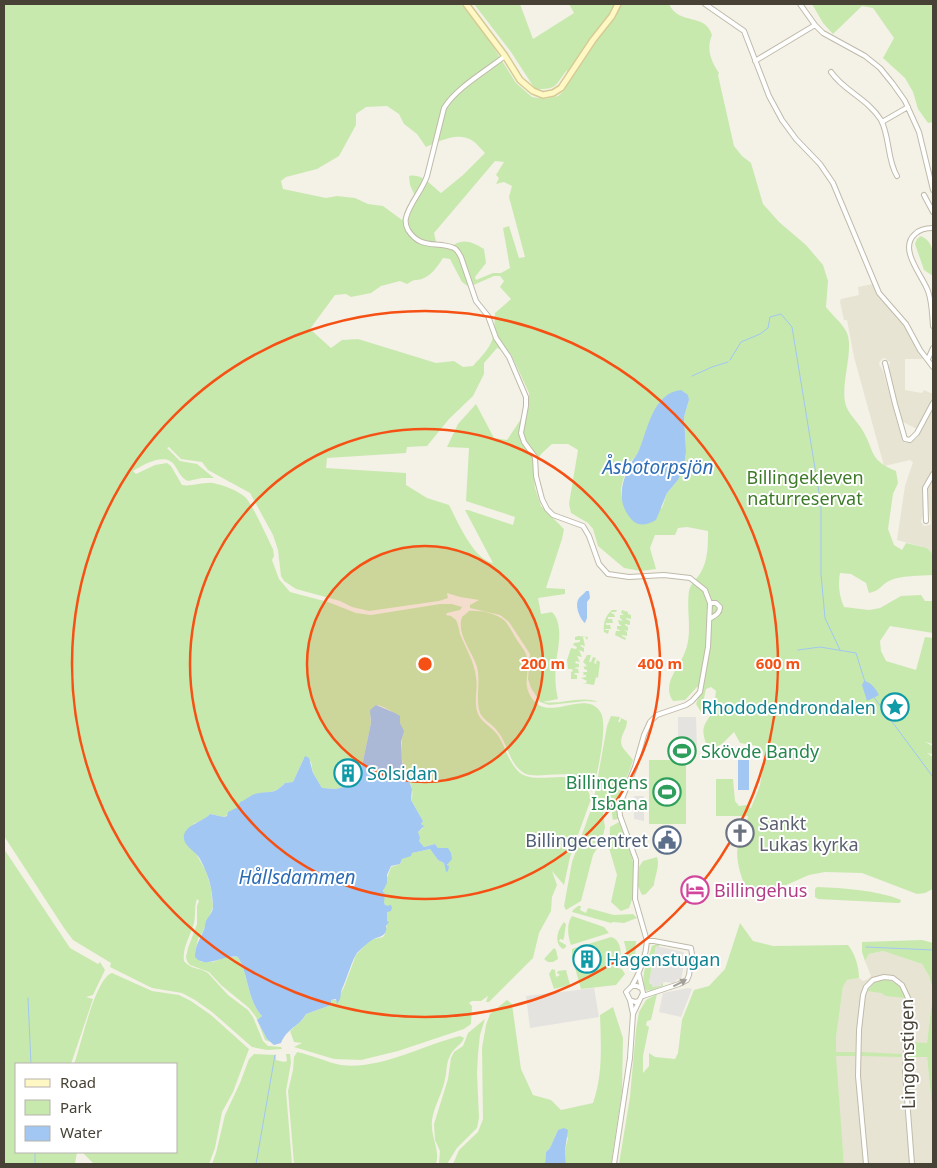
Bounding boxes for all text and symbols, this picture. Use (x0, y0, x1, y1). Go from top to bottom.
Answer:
water label: Åsbotorpsjön (601, 454, 713, 480)
park label: Billingekleven naturreservat (746, 465, 864, 510)
text: 200 m (521, 653, 565, 673)
text: 400 m (638, 653, 682, 673)
text: 600 m (756, 653, 800, 673)
centre of rings (416, 655, 434, 673)
place icon: Rhododendrondalen (880, 692, 910, 722)
place label: Rhododendrondalen (701, 695, 876, 719)
sports icon: Skövde Bandy (667, 736, 697, 766)
place label: Skövde Bandy (701, 739, 820, 763)
building icon: Solsidan (333, 758, 363, 788)
place label: Solsidan (367, 761, 438, 785)
place label: Billingens Isbana (566, 770, 648, 815)
sports icon: Billingens Isbana (652, 777, 682, 807)
place label: Sankt Lukas kyrka (759, 811, 859, 856)
church icon: Sankt Lukas kyrka (725, 818, 755, 848)
public building icon: Billingecentret (652, 825, 682, 855)
place label: Billingecentret (525, 828, 648, 852)
water label: Hållsdammen (238, 864, 356, 890)
hotel icon: Billingehus (680, 875, 710, 905)
place label: Billingehus (714, 878, 808, 902)
building icon: Hagenstugan (572, 944, 602, 974)
place label: Hagenstugan (606, 947, 720, 971)
one-way arrow (672, 978, 687, 987)
street label: Lingonstigen (894, 999, 920, 1109)
legend (15, 1063, 178, 1153)
text: Road (60, 1072, 96, 1092)
text: Park (60, 1097, 92, 1117)
text: Water (60, 1122, 102, 1142)

